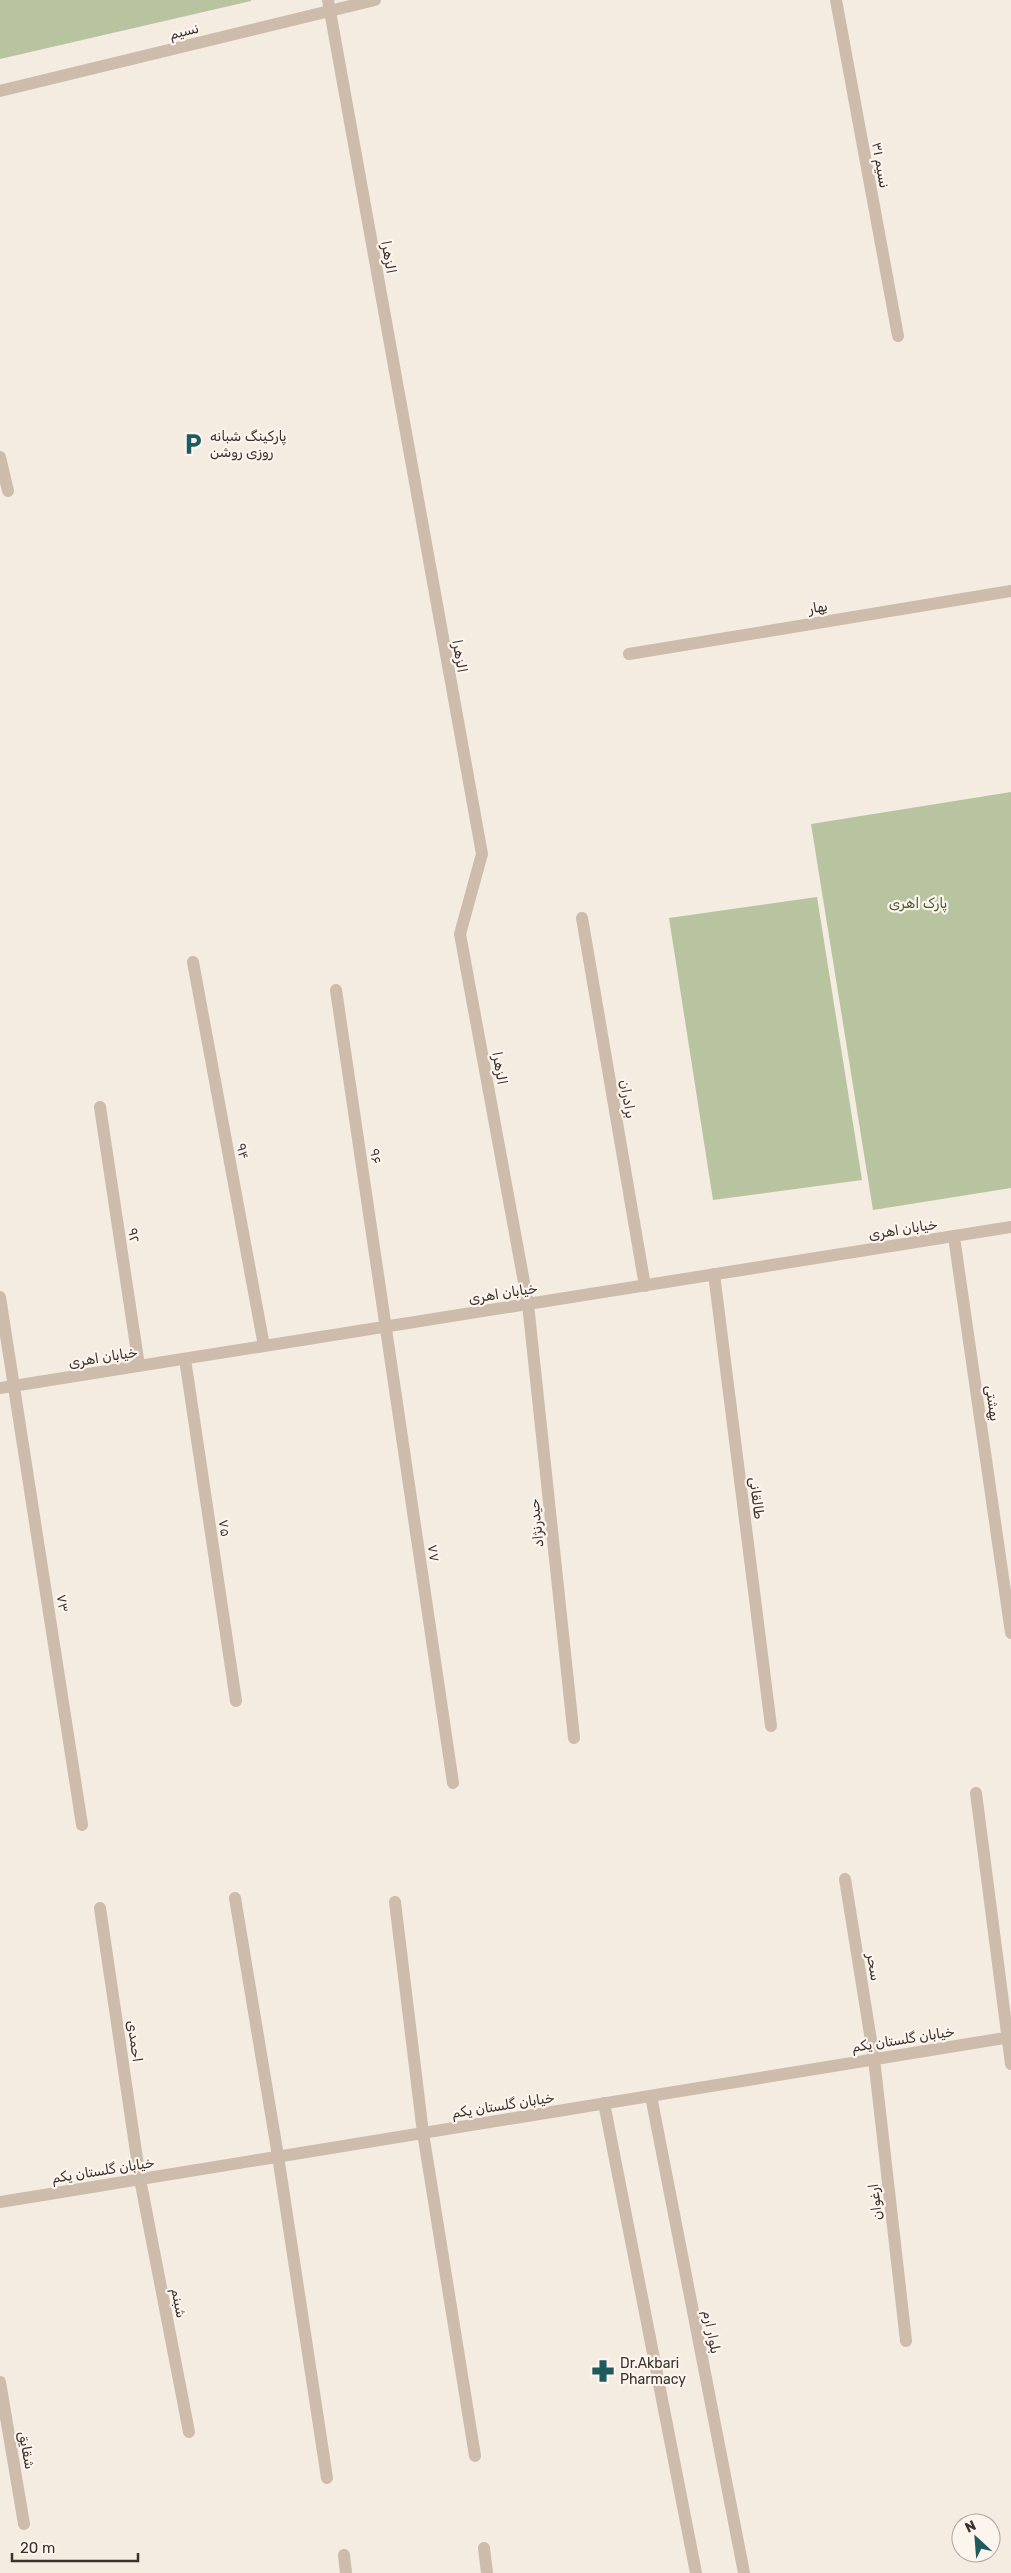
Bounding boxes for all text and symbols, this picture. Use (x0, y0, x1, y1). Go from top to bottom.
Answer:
street label: نسیم (168, 20, 201, 43)
street label: نسیم ۳۱ (868, 141, 893, 189)
street label: الزهرا (377, 239, 400, 275)
place label: پارکینگ شبانه روزی روشن (210, 428, 286, 461)
parking icon: پارکینگ شبانه روزی روشن (180, 431, 206, 457)
street label: بهار (806, 598, 829, 618)
street label: الزهرا (448, 638, 471, 674)
park label: پارک اهری (889, 895, 947, 913)
street label: الزهرا (488, 1050, 511, 1086)
street label: برادران (616, 1078, 639, 1120)
street label: ۹۴ (233, 1142, 252, 1161)
street label: ۹۶ (366, 1147, 385, 1165)
street label: خیابان اهری (867, 1216, 939, 1243)
street label: ۹۲ (124, 1226, 143, 1244)
street label: خیابان اهری (467, 1280, 539, 1307)
street label: خیابان اهری (67, 1344, 139, 1371)
street label: بهشتی (982, 1384, 1003, 1422)
street label: طالقانی (745, 1476, 768, 1520)
street label: حیدرنژاد (525, 1498, 547, 1548)
street label: ۷۵ (215, 1518, 234, 1538)
street label: ۷۷ (424, 1543, 443, 1563)
street label: ۷۳ (53, 1593, 72, 1613)
street label: سحر (863, 1951, 884, 1982)
street label: احمدی (123, 2019, 146, 2063)
street label: خیابان گلستان یکم (850, 2023, 956, 2056)
street label: خیابان گلستان یکم (450, 2089, 556, 2122)
street label: خیابان گلستان یکم (50, 2154, 156, 2187)
street label: ارغوان (865, 2183, 886, 2221)
street label: شبنم (167, 2287, 190, 2319)
street label: بلوار ارم (698, 2309, 724, 2355)
place label: Dr.Akbari Pharmacy (620, 2355, 686, 2388)
pharmacy icon: Dr.Akbari Pharmacy (590, 2358, 616, 2384)
street label: شقایق (15, 2430, 38, 2471)
north arrow (951, 2513, 1001, 2563)
text: N (962, 2517, 979, 2537)
scale bar (12, 2530, 139, 2562)
text: 20 m (20, 2539, 55, 2557)

